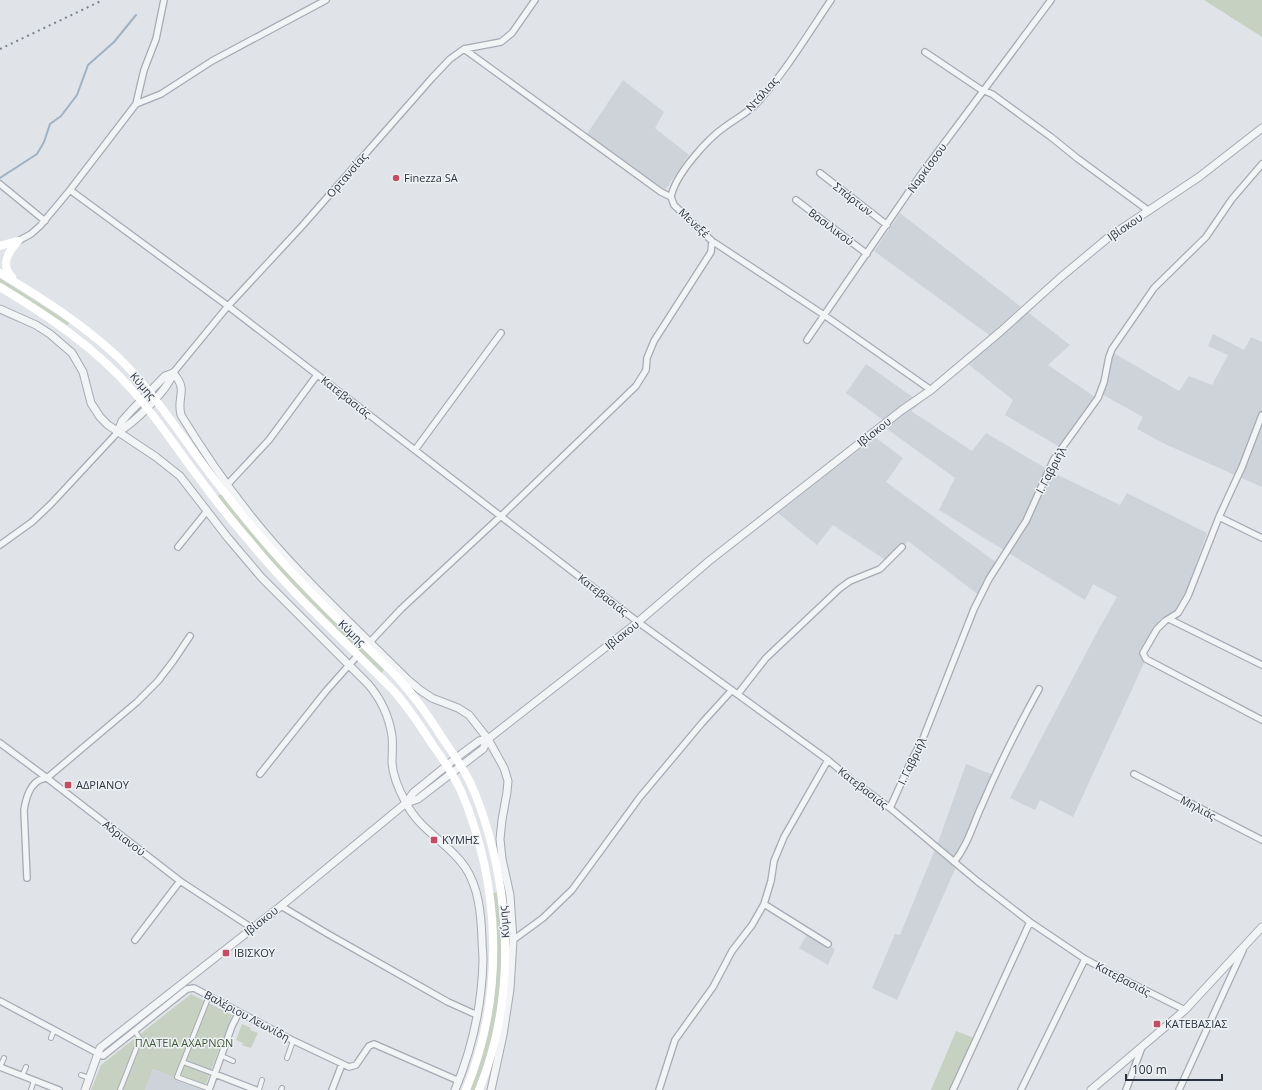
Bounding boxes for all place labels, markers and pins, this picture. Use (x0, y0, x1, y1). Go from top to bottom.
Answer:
place label: Finezza SA (404, 170, 458, 185)
marker: Finezza SA (391, 173, 401, 183)
place label: ΑΔΡΙΑΝΟΥ (76, 777, 130, 792)
marker: ΑΔΡΙΑΝΟΥ (63, 780, 73, 790)
place label: ΚΥΜΗΣ (442, 832, 479, 847)
marker: ΚΥΜΗΣ (429, 835, 439, 845)
place label: ΙΒΙΣΚΟΥ (234, 945, 276, 960)
marker: ΙΒΙΣΚΟΥ (221, 948, 231, 958)
place label: ΚΑΤΕΒΑΣΙΑΣ (1165, 1016, 1227, 1031)
marker: ΚΑΤΕΒΑΣΙΑΣ (1152, 1019, 1162, 1029)

